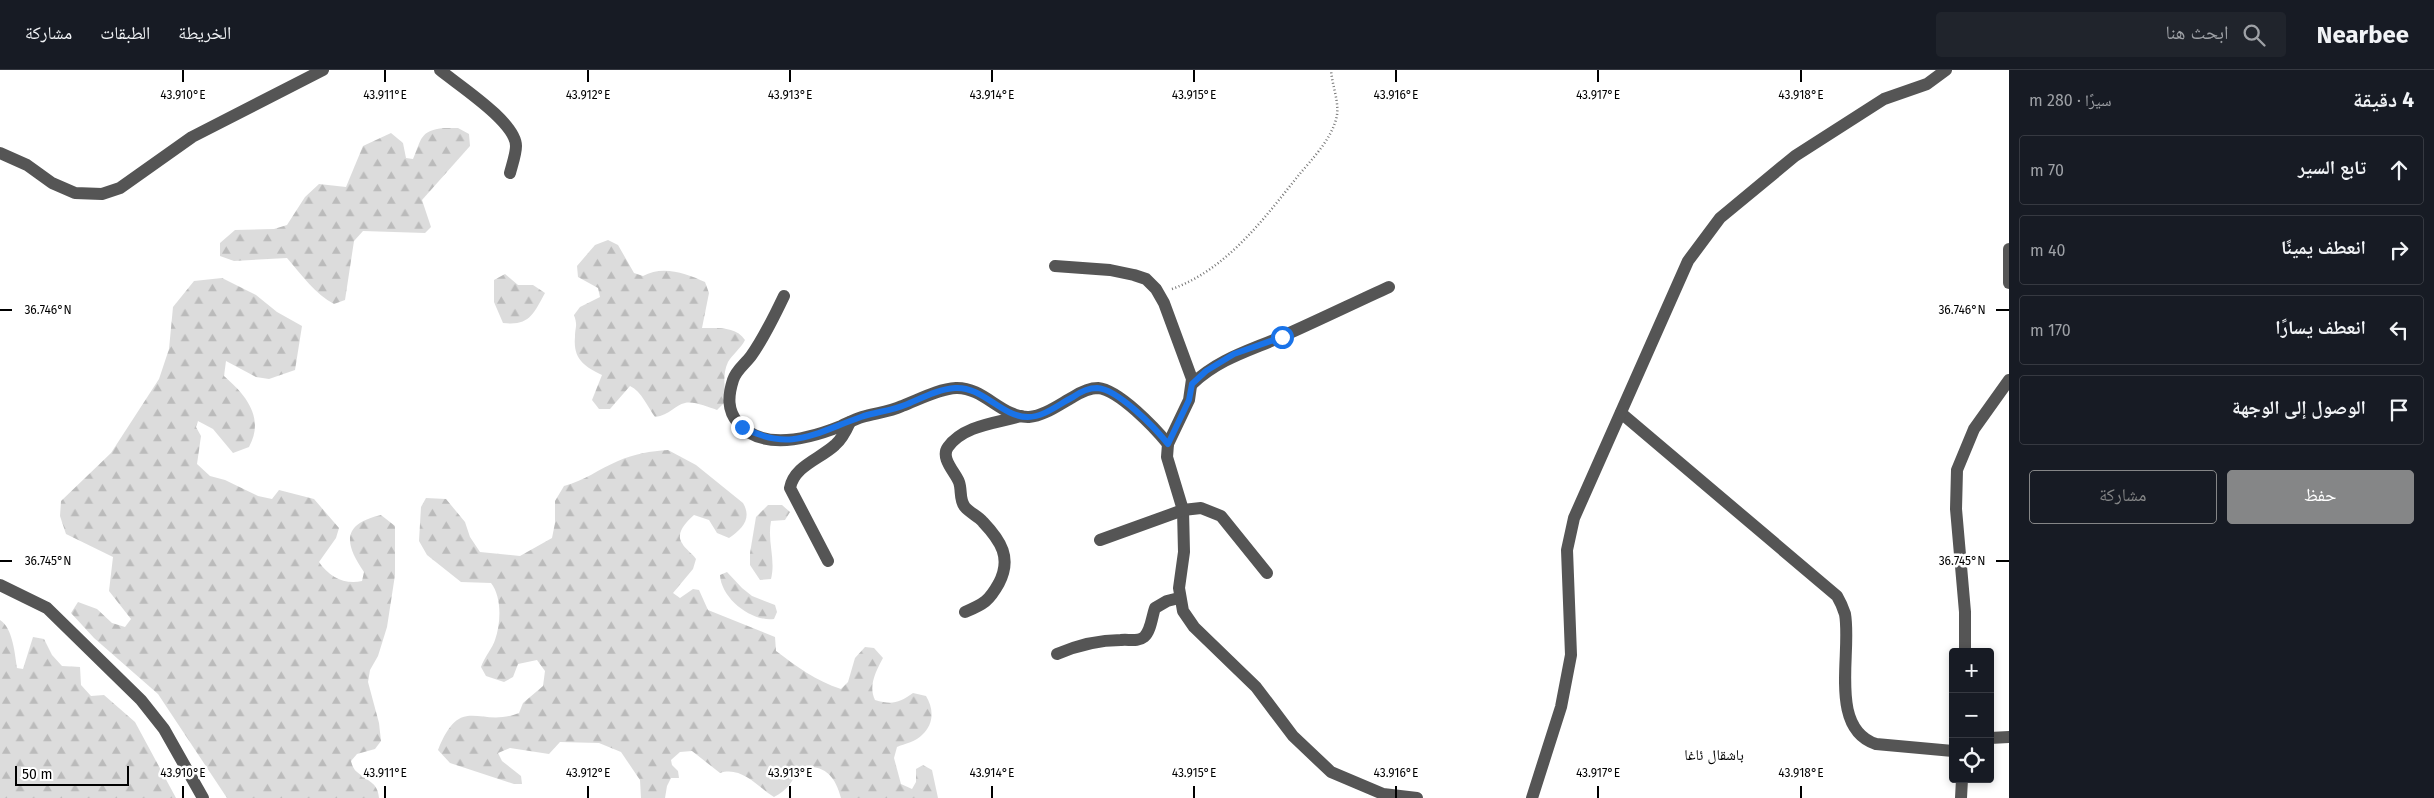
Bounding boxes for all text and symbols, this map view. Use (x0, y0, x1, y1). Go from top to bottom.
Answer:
search box (1936, 12, 2286, 57)
text: ابحث هنا (2166, 21, 2228, 44)
icon: search (2240, 21, 2268, 49)
text: Nearbee (2316, 21, 2409, 49)
text: مشاركة (25, 22, 72, 44)
text: الطبقات (100, 22, 150, 44)
text: الخريطة (178, 22, 231, 44)
text: 4 دقيقة (2353, 87, 2414, 113)
text: 43.910°E (160, 88, 206, 102)
text: 43.911°E (363, 88, 407, 102)
text: 43.912°E (566, 88, 610, 102)
text: 43.913°E (768, 88, 812, 102)
text: 43.914°E (969, 88, 1015, 102)
text: 43.915°E (1172, 88, 1216, 102)
text: 43.916°E (1374, 88, 1418, 102)
text: 43.917°E (1576, 88, 1620, 102)
text: 43.918°E (1778, 88, 1824, 102)
text: سيرًا · 280 m (2029, 91, 2112, 110)
text: تابع السير (2298, 156, 2366, 179)
icon: ahead (2385, 156, 2413, 184)
text: 70 m (2030, 161, 2064, 180)
text: انعطف يمينًا (2281, 236, 2366, 259)
icon: right (2385, 236, 2413, 264)
text: 40 m (2030, 241, 2065, 260)
text: 36.746°N (24, 303, 72, 317)
text: 36.746°N (1938, 303, 1986, 317)
text: انعطف يسارًا (2275, 316, 2366, 339)
icon: left (2385, 316, 2413, 344)
text: 170 m (2030, 321, 2071, 340)
route start (1271, 326, 1294, 349)
text: الوصول إلى الوجهة (2232, 396, 2366, 419)
icon: arrive (2385, 396, 2413, 424)
route end (731, 416, 754, 439)
button: مشاركة (2029, 470, 2217, 524)
button: حفظ (2227, 470, 2414, 524)
text: 36.745°N (25, 554, 71, 568)
text: 36.745°N (1939, 554, 1985, 568)
map controls (1949, 648, 1994, 783)
button: + (1949, 648, 1994, 693)
button: − (1949, 693, 1994, 738)
button: locate (1949, 738, 1994, 783)
district label: باشقال ئاغا (1684, 746, 1744, 765)
scale bar (15, 763, 129, 786)
text: 50 m (22, 766, 53, 783)
text: 43.910°E (160, 766, 206, 780)
text: 43.911°E (363, 766, 407, 780)
text: 43.912°E (566, 766, 610, 780)
text: 43.913°E (768, 766, 812, 780)
text: 43.914°E (969, 766, 1015, 780)
text: 43.915°E (1172, 766, 1216, 780)
text: 43.916°E (1374, 766, 1418, 780)
text: 43.917°E (1576, 766, 1620, 780)
text: 43.918°E (1778, 766, 1824, 780)

